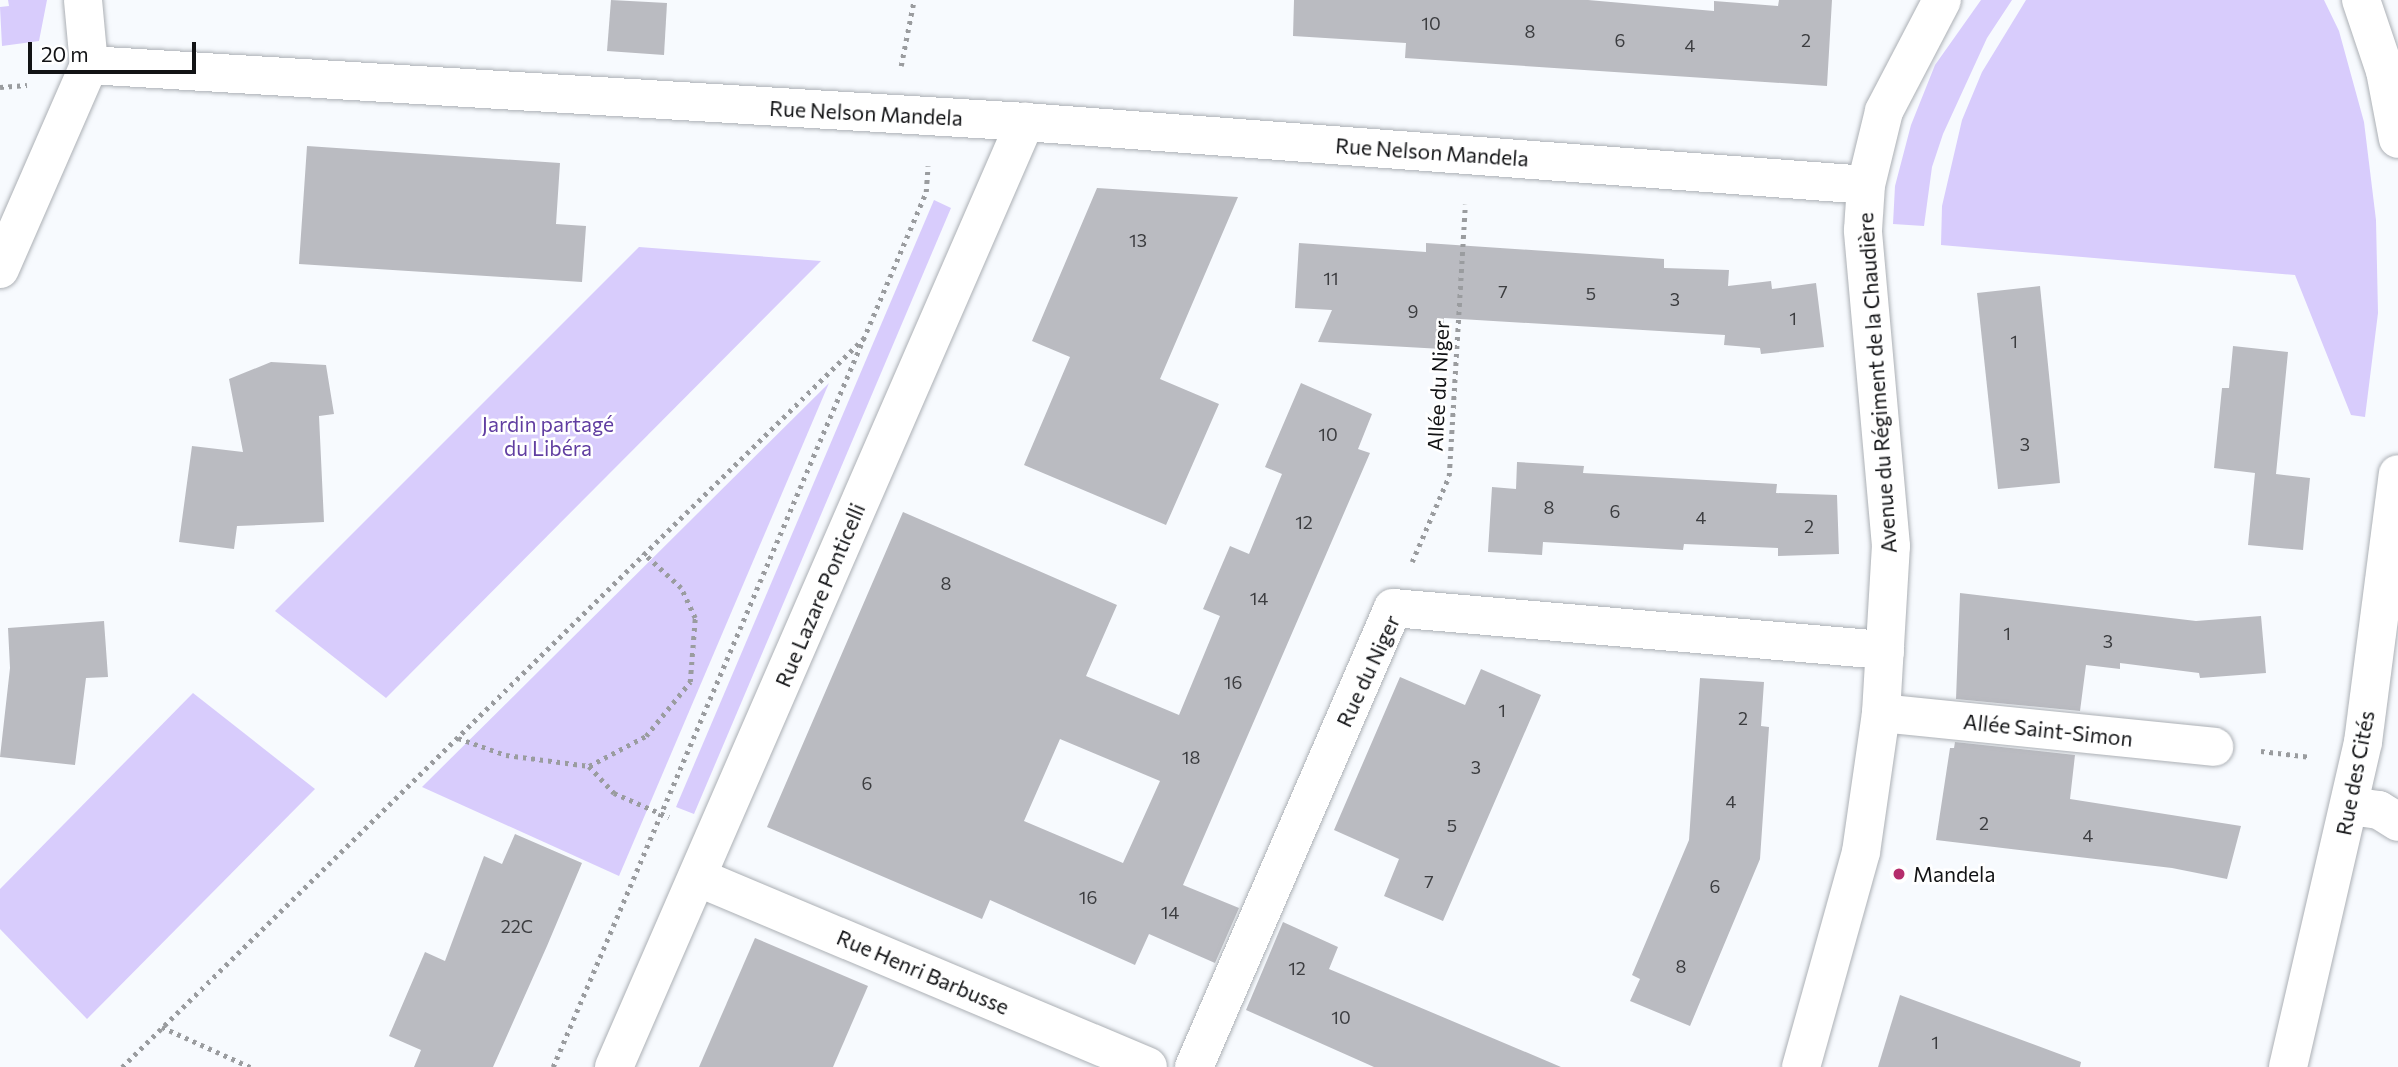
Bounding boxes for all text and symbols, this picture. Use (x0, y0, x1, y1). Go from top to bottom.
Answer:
house number: 10 (1421, 12, 1441, 34)
house number: 8 (1525, 20, 1535, 42)
scale bar (32, 28, 200, 72)
house number: 6 (1615, 29, 1625, 51)
house number: 2 (1801, 29, 1811, 51)
house number: 4 (1685, 34, 1695, 56)
text: 20 m (41, 41, 89, 66)
street label: Rue Nelson Mandela (769, 95, 963, 131)
street label: Rue Nelson Mandela (1335, 133, 1529, 171)
street label: Avenue du Régiment de la Chaudière (1853, 212, 1901, 554)
house number: 13 (1129, 229, 1147, 251)
house number: 11 (1323, 267, 1339, 289)
house number: 7 (1498, 280, 1508, 302)
house number: 5 (1586, 282, 1596, 304)
house number: 3 (1670, 288, 1680, 310)
house number: 9 (1408, 300, 1418, 322)
house number: 1 (1789, 307, 1797, 329)
street label: Allée du Niger (1422, 320, 1454, 452)
house number: 1 (2010, 330, 2018, 352)
park label: Jardin partagé du Libéra (482, 411, 614, 461)
house number: 10 (1318, 423, 1338, 445)
house number: 3 (2020, 433, 2030, 455)
house number: 8 (1544, 496, 1554, 518)
street label: Rue Lazare Ponticelli (770, 499, 870, 691)
house number: 6 (1610, 500, 1620, 522)
house number: 4 (1696, 506, 1706, 528)
house number: 12 (1295, 511, 1313, 533)
house number: 2 (1804, 515, 1814, 537)
house number: 8 (941, 572, 951, 594)
house number: 14 (1250, 587, 1268, 609)
street label: Rue du Niger (1331, 611, 1405, 731)
house number: 1 (2003, 622, 2011, 644)
house number: 3 (2103, 630, 2113, 652)
house number: 16 (1224, 671, 1242, 693)
house number: 1 (1498, 699, 1506, 721)
house number: 2 (1738, 707, 1748, 729)
street label: Allée Saint-Simon (1962, 709, 2134, 751)
street label: Rue des Cités (2331, 709, 2379, 837)
house number: 18 (1182, 746, 1200, 768)
house number: 3 (1471, 756, 1481, 778)
house number: 6 (862, 772, 872, 794)
house number: 4 (1726, 790, 1736, 812)
house number: 2 (1979, 812, 1989, 834)
house number: 5 (1447, 814, 1457, 836)
house number: 4 (2083, 824, 2093, 846)
place label: Mandela (1913, 861, 1995, 887)
marker: Mandela (1891, 866, 1907, 882)
house number: 7 (1424, 870, 1434, 892)
house number: 6 (1710, 875, 1720, 897)
house number: 16 (1079, 886, 1097, 908)
house number: 14 (1161, 901, 1179, 923)
house number: 22C (501, 915, 533, 937)
street label: Rue Henri Barbusse (833, 924, 1013, 1020)
house number: 8 (1676, 955, 1686, 977)
house number: 12 (1288, 957, 1306, 979)
house number: 10 (1331, 1006, 1351, 1028)
house number: 1 (1931, 1031, 1939, 1053)

